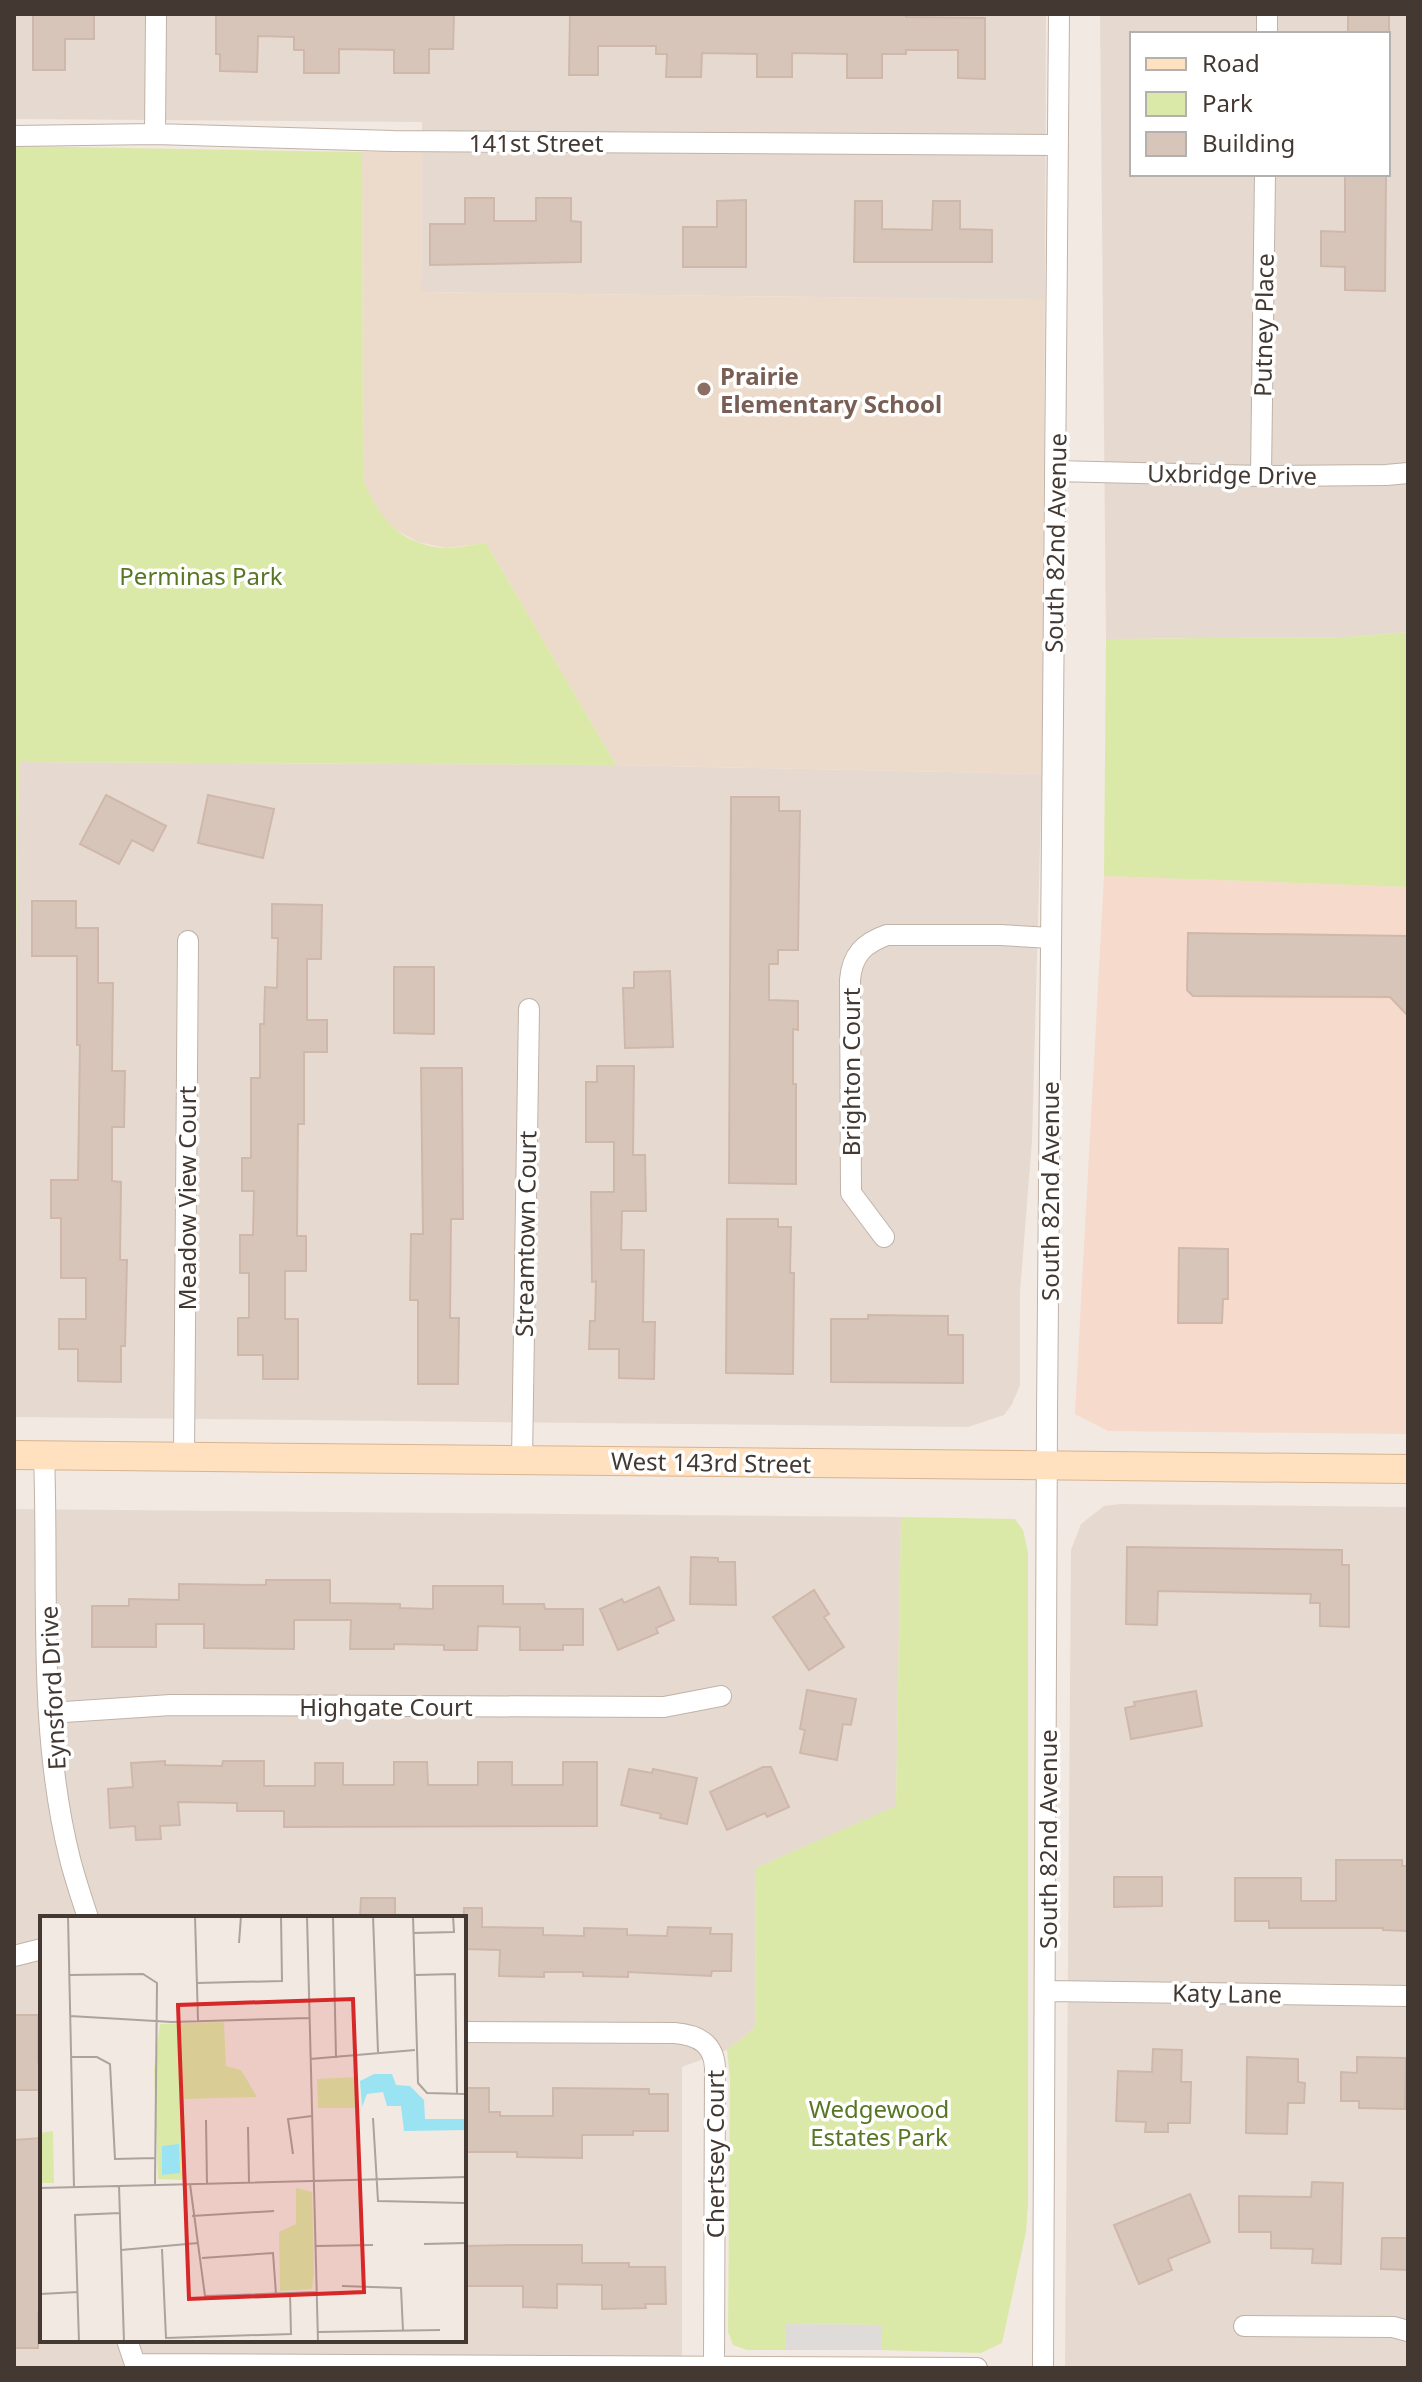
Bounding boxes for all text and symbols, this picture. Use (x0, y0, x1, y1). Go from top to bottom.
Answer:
legend (1130, 32, 1390, 176)
text: Road (1202, 46, 1260, 79)
text: Park (1202, 86, 1253, 119)
street label: 141st Street (469, 126, 604, 159)
text: Building (1202, 126, 1295, 159)
street label: Putney Place (1245, 253, 1281, 397)
place label: Prairie Elementary School (720, 359, 942, 420)
marker: Prairie Elementary School (695, 380, 713, 398)
street label: South 82nd Avenue (1037, 433, 1073, 653)
street label: Uxbridge Drive (1147, 456, 1317, 492)
park label: Perminas Park (119, 559, 283, 592)
street label: Brighton Court (834, 987, 867, 1156)
street label: South 82nd Avenue (1033, 1081, 1066, 1301)
street label: Meadow View Court (170, 1085, 203, 1310)
street label: Streamtown Court (507, 1130, 543, 1337)
street label: West 143rd Street (611, 1444, 812, 1480)
street label: Eynsford Drive (31, 1605, 73, 1771)
street label: Highgate Court (299, 1690, 473, 1723)
street label: South 82nd Avenue (1031, 1729, 1064, 1949)
inset map (40, 1916, 466, 2342)
street label: Katy Lane (1172, 1976, 1282, 2010)
street label: Chertsey Court (698, 2070, 731, 2238)
park label: Wedgewood Estates Park (809, 2092, 949, 2153)

